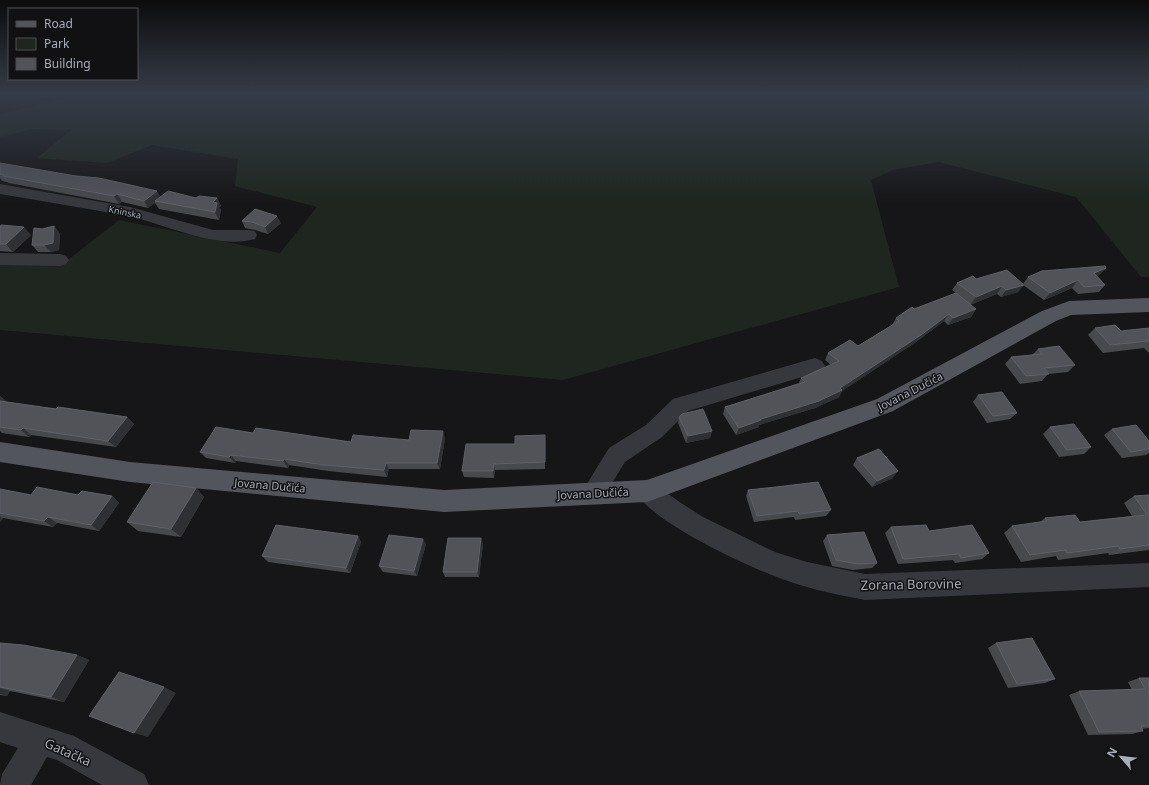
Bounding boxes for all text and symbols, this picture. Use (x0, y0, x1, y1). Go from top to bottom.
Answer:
legend (8, 8, 138, 80)
text: Road (44, 15, 73, 32)
text: Park (44, 35, 70, 52)
text: Building (44, 55, 91, 72)
street label: Kninska (107, 202, 143, 222)
street label: Jovana Dučića (874, 368, 945, 414)
street label: Jovana Dučića (233, 474, 306, 496)
street label: Jovana Dučića (556, 484, 629, 502)
street label: Zorana Borovine (860, 574, 962, 594)
street label: Gatačka (42, 734, 94, 770)
north arrow (1101, 737, 1141, 777)
text: N (1103, 745, 1120, 760)

